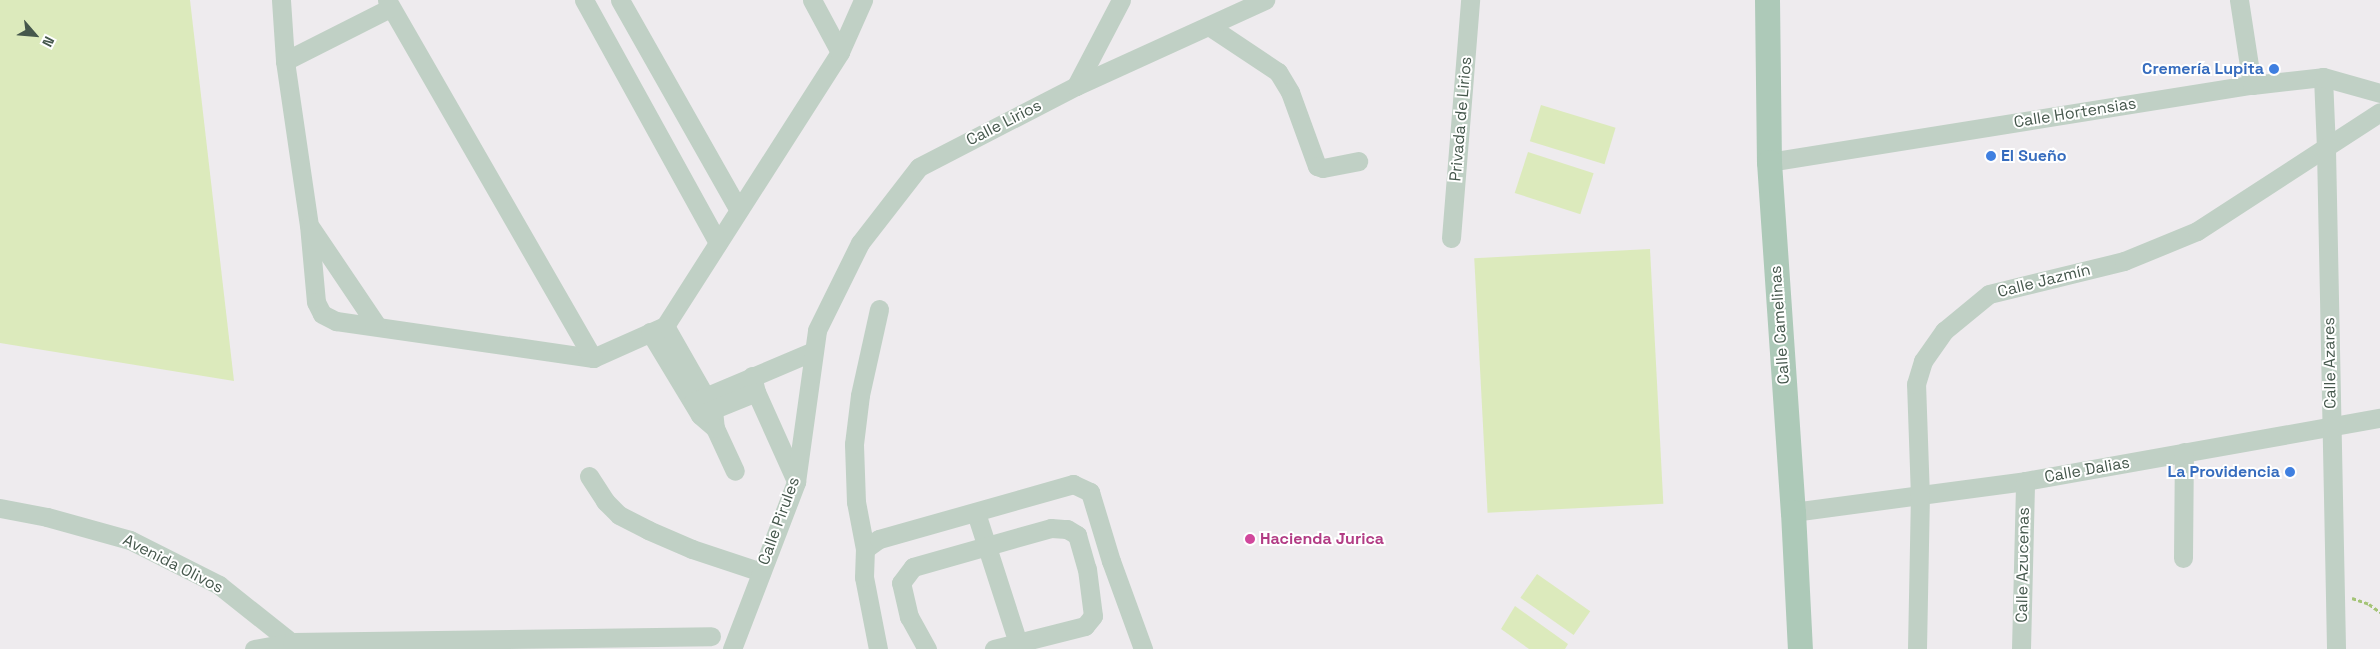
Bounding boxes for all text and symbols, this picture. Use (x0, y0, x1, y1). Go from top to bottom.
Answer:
north arrow (10, 10, 60, 60)
text: N (38, 34, 59, 50)
street label: Privada de Lirios (1446, 56, 1476, 182)
place label: Cremería Lupita (2142, 59, 2264, 79)
marker: Cremería Lupita (2268, 63, 2280, 75)
street label: Calle Hortensias (2012, 94, 2138, 132)
street label: Calle Lirios (963, 96, 1045, 150)
place label: El Sueño (2001, 146, 2067, 166)
marker: El Sueño (1985, 150, 1997, 162)
street label: Calle Jazmín (1996, 260, 2092, 302)
street label: Calle Camelinas (1766, 265, 1794, 385)
street label: Calle Azares (2320, 317, 2340, 409)
street label: Calle Dalias (2043, 453, 2131, 487)
place label: La Providencia (2168, 462, 2280, 482)
marker: La Providencia (2284, 466, 2296, 478)
street label: Calle Pirules (754, 474, 804, 568)
street label: Calle Azucenas (2012, 507, 2034, 623)
place label: Hacienda Jurica (1260, 529, 1384, 549)
street label: Avenida Olivos (120, 530, 226, 598)
marker: Hacienda Jurica (1244, 533, 1256, 545)

